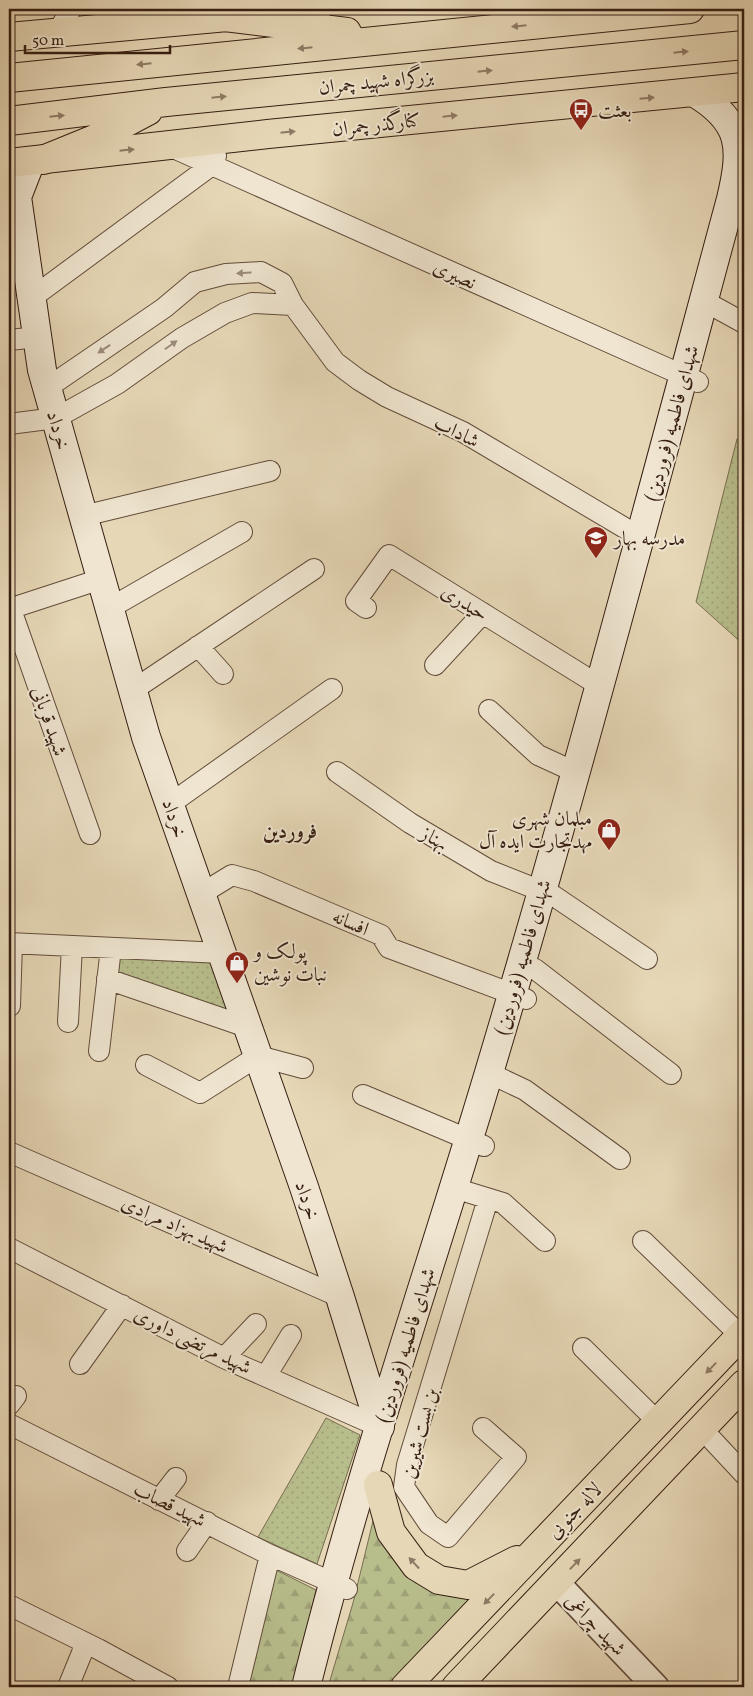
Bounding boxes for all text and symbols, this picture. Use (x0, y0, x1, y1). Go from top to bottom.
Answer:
scale bar (25, 22, 170, 54)
one-way arrow (511, 22, 527, 30)
text: 50 m (32, 31, 64, 52)
one-way arrow (297, 44, 313, 52)
one-way arrow (674, 47, 690, 55)
one-way arrow (135, 60, 151, 68)
street label: بزرگراه شهید چمران (317, 62, 436, 103)
one-way arrow (477, 67, 493, 75)
one-way arrow (211, 93, 227, 101)
one-way arrow (639, 93, 655, 101)
bus stop icon: بعثت (568, 97, 594, 131)
place label: بعثت (598, 98, 632, 126)
street label: کنارگذر چمران (330, 105, 422, 145)
one-way arrow (50, 112, 66, 120)
one-way arrow (442, 112, 458, 120)
one-way arrow (281, 128, 297, 136)
one-way arrow (119, 146, 135, 154)
street label: نصیری (428, 254, 480, 298)
one-way arrow (235, 270, 251, 278)
one-way arrow (164, 340, 178, 350)
street label: شهدای فاطمیه (فروردین) (639, 343, 707, 505)
one-way arrow (98, 344, 111, 354)
street label: خرداد (38, 408, 76, 454)
street label: شاداب (428, 409, 484, 456)
school or university icon: مدرسه بهار (583, 525, 609, 559)
place label: مدرسه بهار (612, 526, 685, 554)
street label: حیدری (435, 578, 493, 629)
street label: شهید قربانی (23, 683, 73, 760)
street label: خرداد (153, 795, 193, 842)
place label: مبلمان شهری مهدتجارت ایده آل (479, 806, 592, 857)
shop icon: مبلمان شهری مهدتجارت ایده آل (596, 817, 622, 851)
district label: فروردین (263, 818, 317, 847)
street label: بهناز (413, 819, 453, 859)
street label: شهدای فاطمیه (فروردین) (488, 877, 559, 1038)
street label: افسانه (327, 903, 373, 944)
place label: پولک و نبات نوشین (252, 939, 327, 990)
shop icon: پولک و نبات نوشین (224, 950, 250, 984)
street label: خرداد (286, 1177, 326, 1224)
street label: شهید بهزاد مرادی (116, 1190, 232, 1262)
street label: شهدای فاطمیه (فروردین) (370, 1265, 444, 1426)
street label: شهید مرتضی داوری (128, 1301, 256, 1382)
one-way arrow (705, 1361, 717, 1373)
street label: بن بست شیرین (395, 1385, 447, 1482)
street label: شهید قصاب (128, 1476, 210, 1535)
street label: لاله جنوبی (541, 1477, 609, 1546)
one-way arrow (409, 1556, 420, 1569)
one-way arrow (569, 1558, 581, 1570)
street label: شهید چراغی (557, 1588, 632, 1663)
one-way arrow (483, 1592, 495, 1604)

